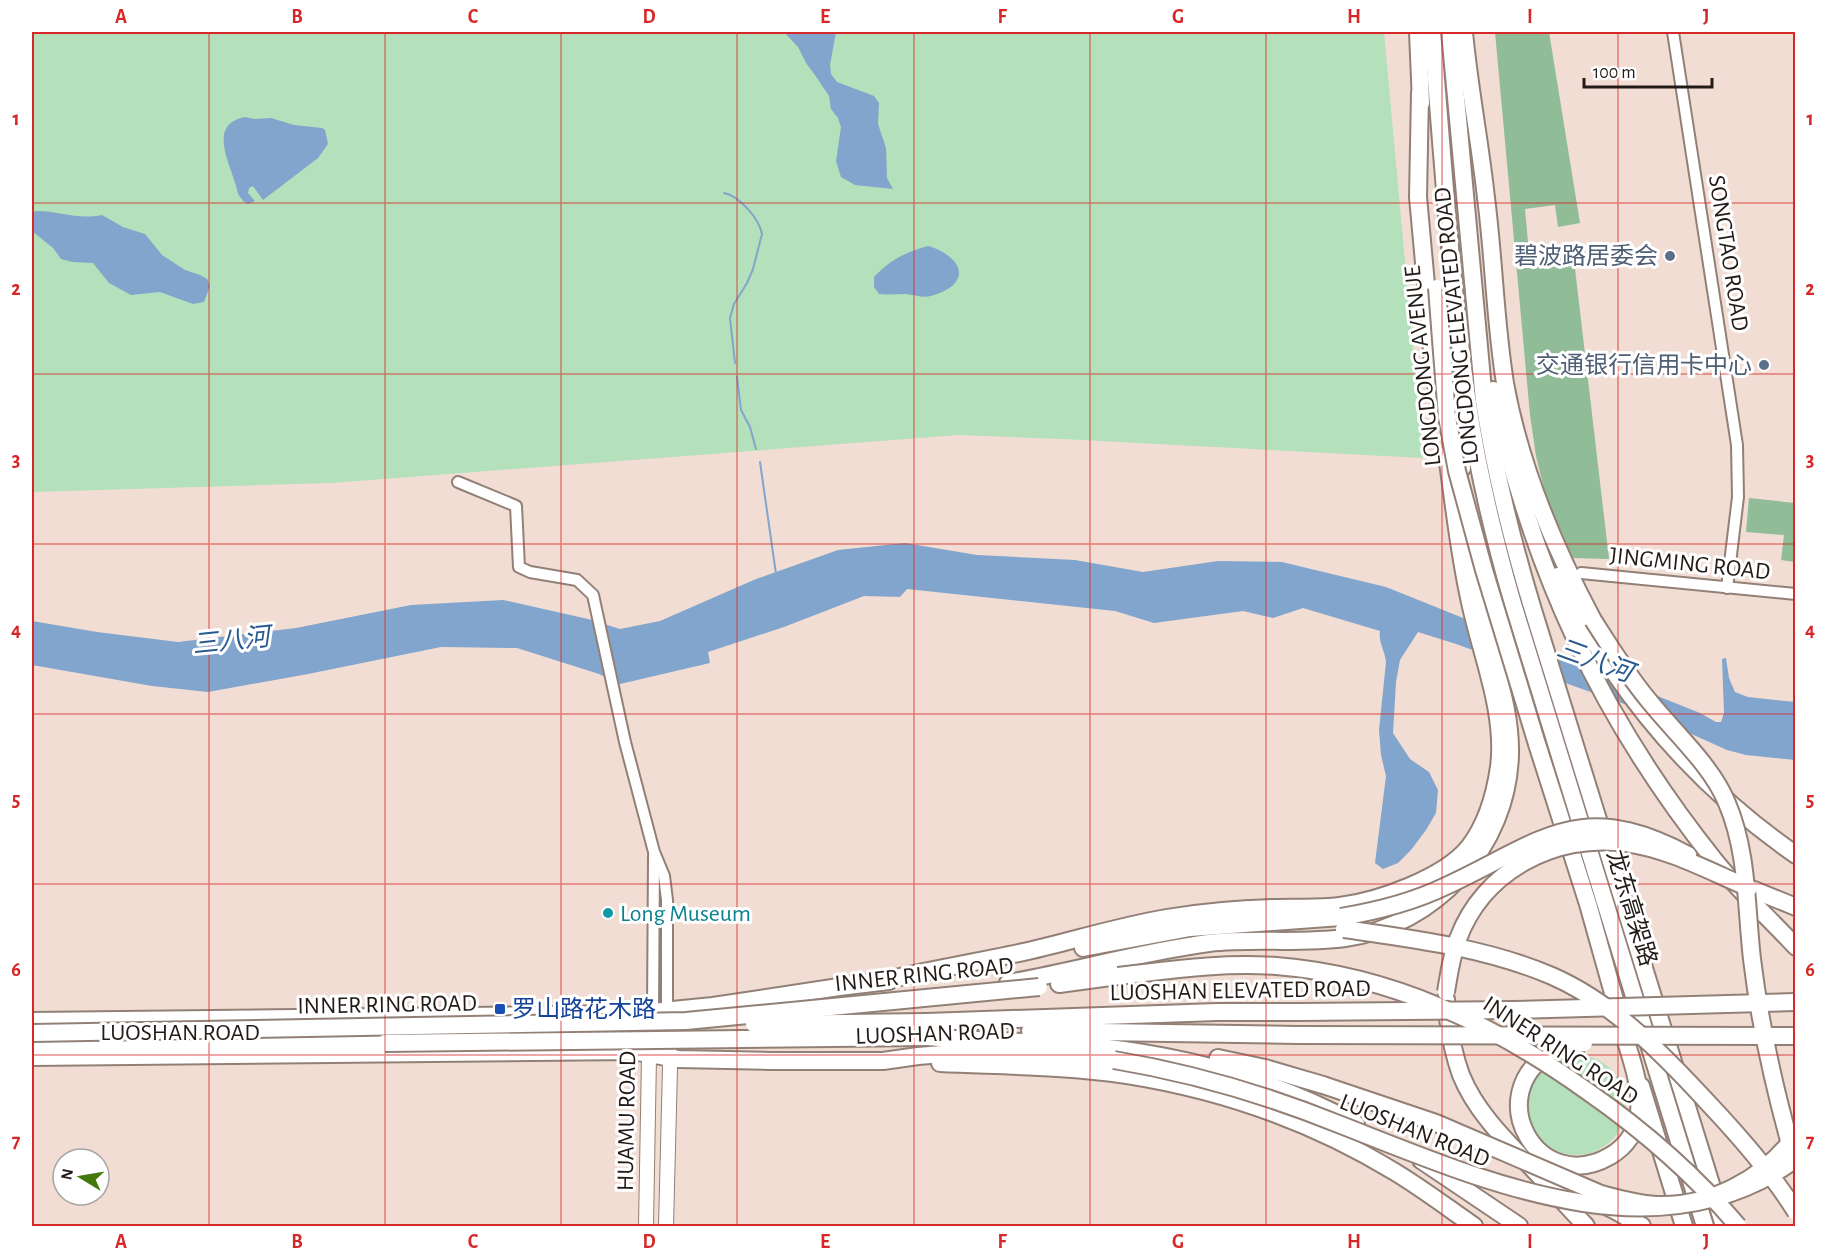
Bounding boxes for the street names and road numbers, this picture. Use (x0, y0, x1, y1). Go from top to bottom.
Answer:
street label: SONGTAO ROAD (1704, 173, 1752, 333)
street label: LONGDONG ELEVATED ROAD (1430, 186, 1483, 466)
street label: LONGDONG AVENUE (1400, 264, 1445, 467)
street label: JINGMING ROAD (1608, 544, 1771, 584)
street label: 龙东高架路 (1602, 847, 1662, 969)
street label: INNER RING ROAD (834, 954, 1015, 996)
street label: LUOSHAN ELEVATED ROAD (1109, 977, 1371, 1005)
street label: INNER RING ROAD (297, 991, 477, 1019)
street label: INNER RING ROAD (1479, 992, 1642, 1110)
street label: LUOSHAN ROAD (855, 1019, 1015, 1049)
street label: LUOSHAN ROAD (100, 1021, 260, 1045)
street label: HUAMU ROAD (614, 1051, 640, 1191)
street label: LUOSHAN ROAD (1336, 1090, 1493, 1172)

